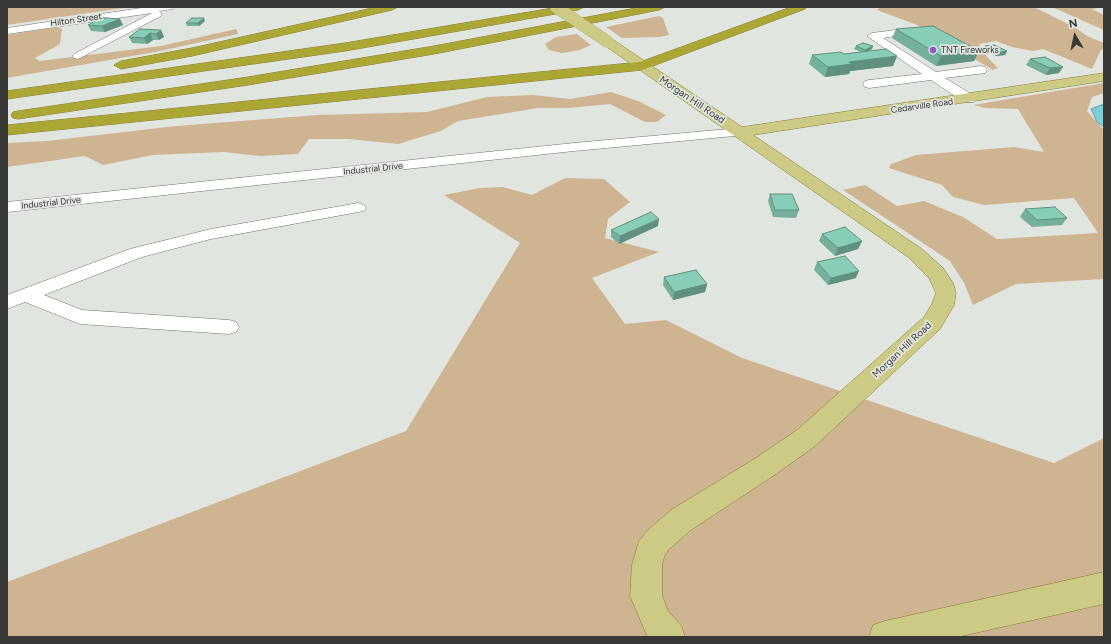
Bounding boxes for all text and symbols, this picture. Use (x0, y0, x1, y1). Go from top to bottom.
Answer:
street label: Hilton Street (50, 11, 102, 29)
north arrow (1055, 16, 1095, 56)
text: N (1068, 17, 1078, 31)
marker: TNT Fireworks (928, 45, 938, 55)
place label: TNT Fireworks (941, 45, 999, 55)
street label: Morgan Hill Road (657, 74, 727, 126)
street label: Cedarville Road (890, 96, 954, 116)
street label: Industrial Drive (343, 160, 403, 178)
street label: Industrial Drive (21, 194, 81, 212)
street label: Morgan Hill Road (870, 320, 934, 380)

